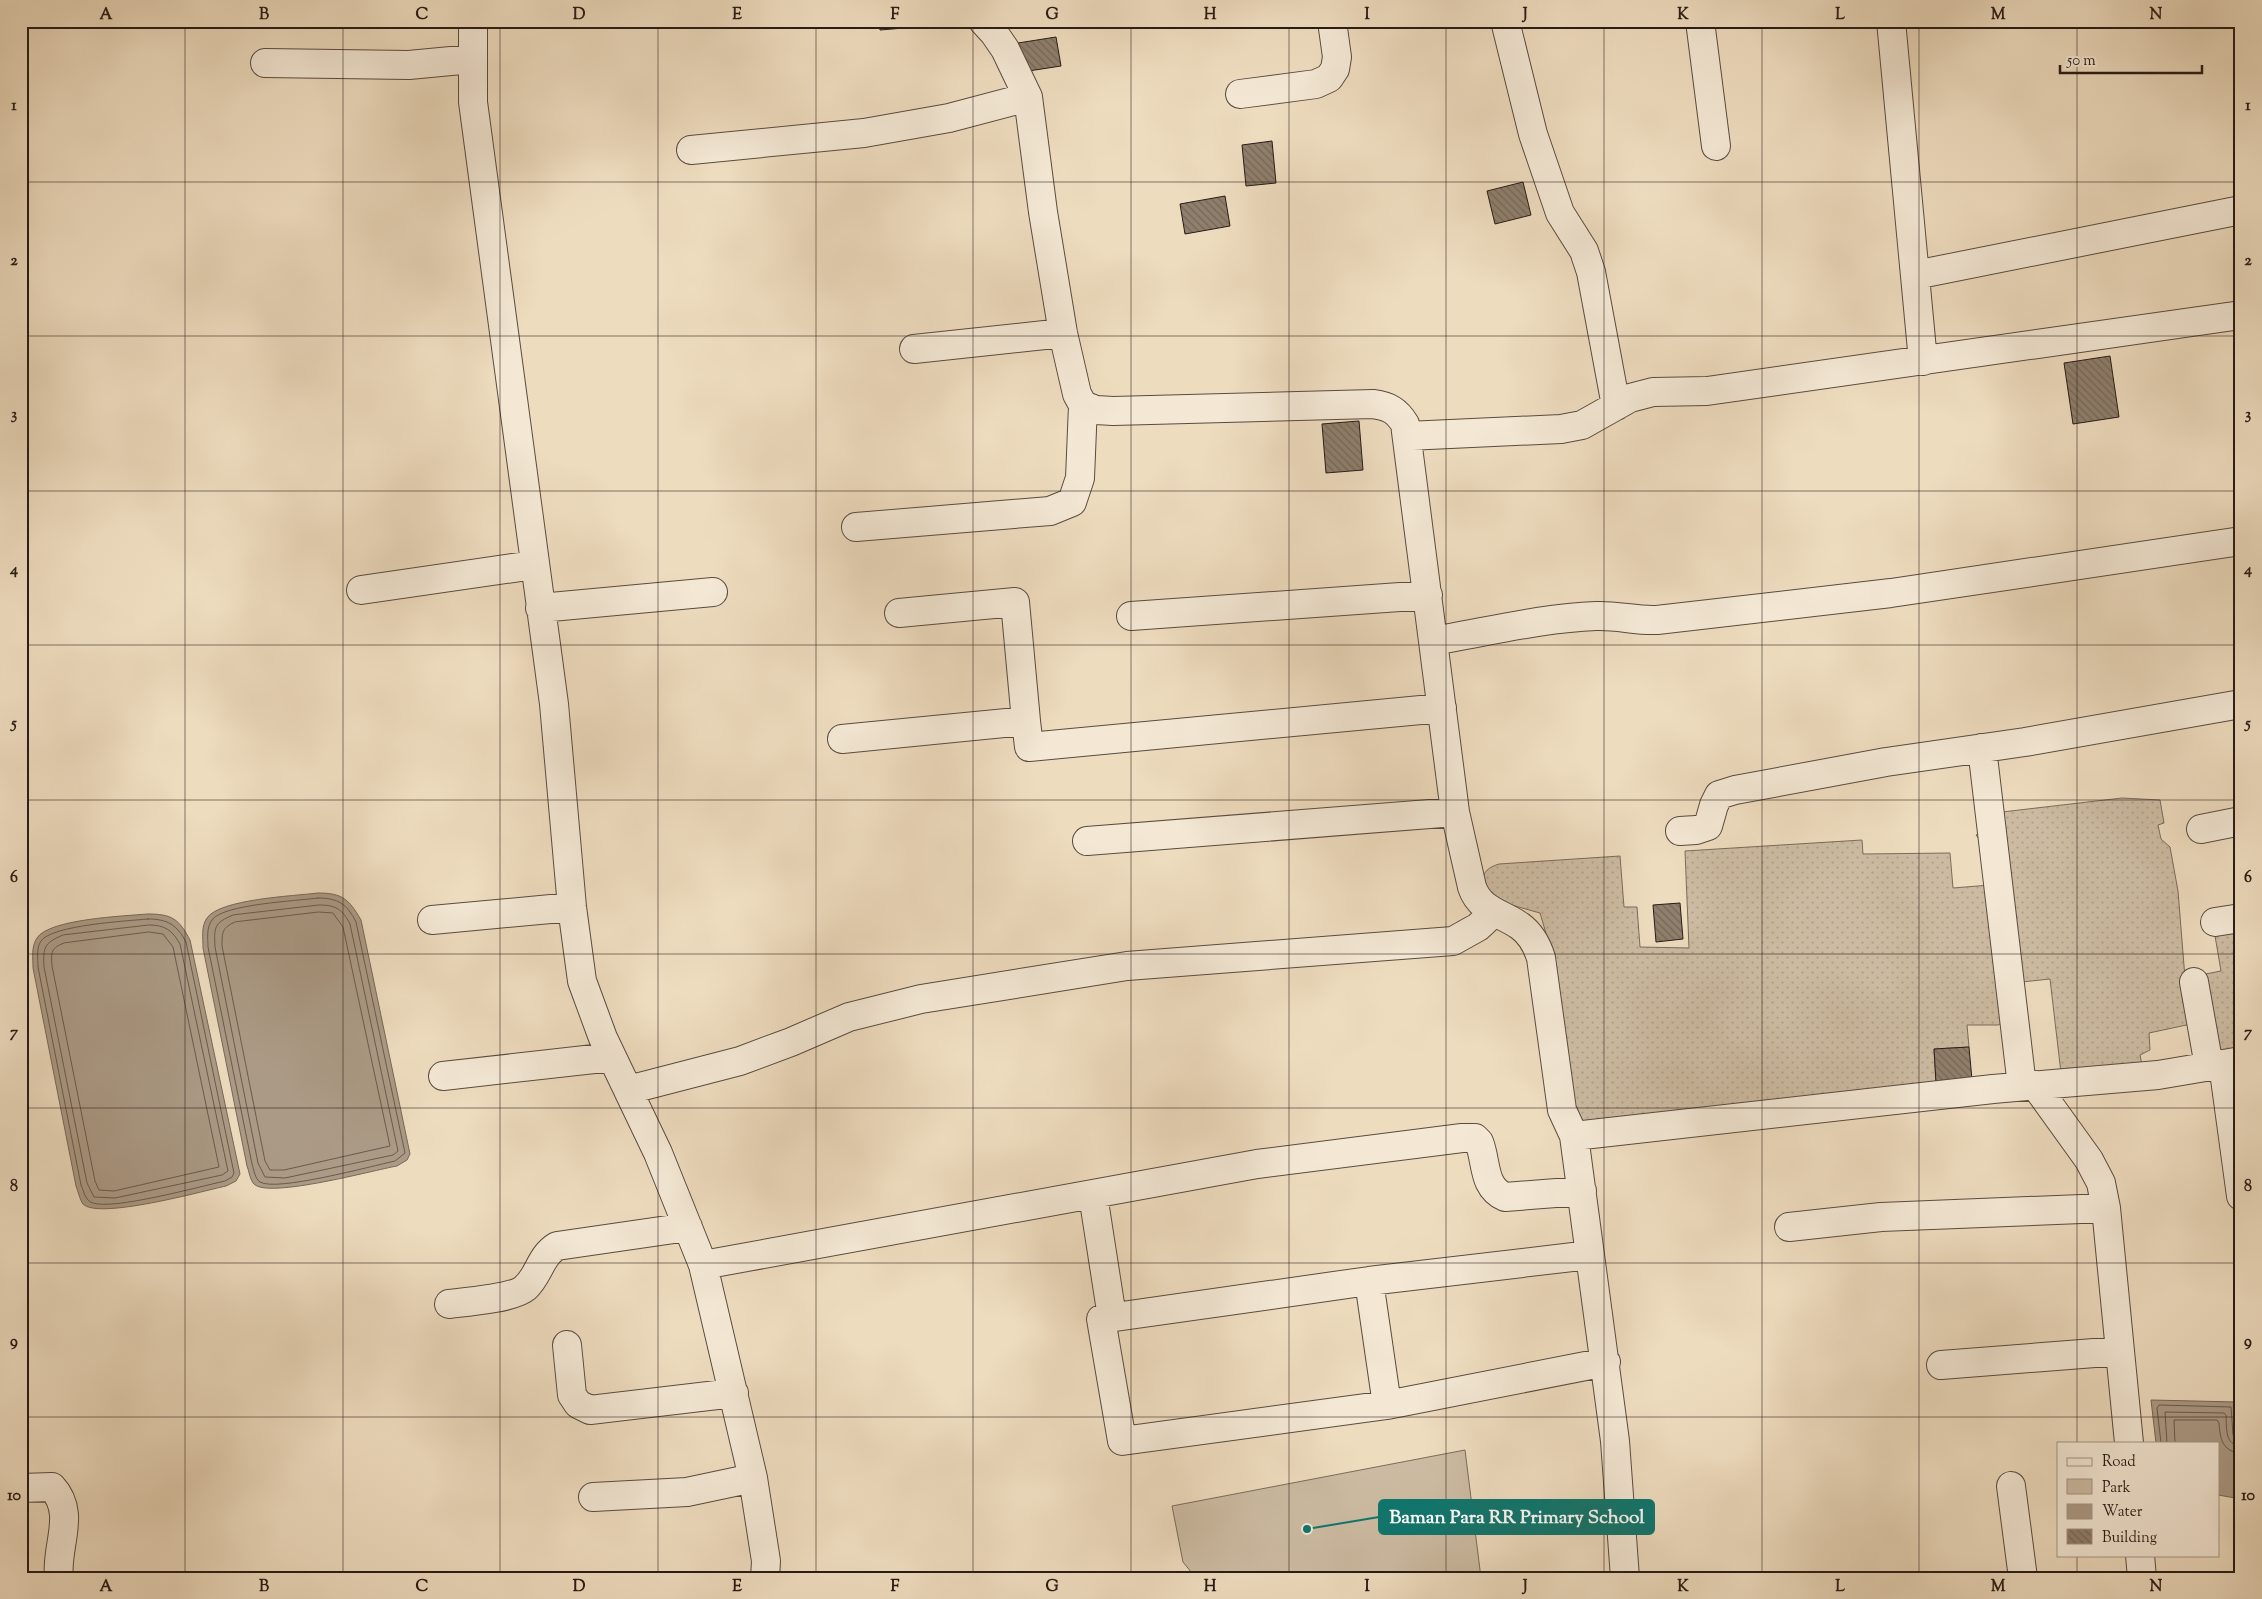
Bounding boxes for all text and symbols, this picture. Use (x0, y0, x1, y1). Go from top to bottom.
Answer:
text: A (100, 4, 113, 27)
text: B (259, 4, 269, 27)
text: C (416, 4, 429, 27)
text: D (573, 4, 586, 27)
text: E (732, 4, 742, 27)
text: F (891, 4, 900, 27)
text: G (1045, 4, 1059, 27)
text: H (1204, 4, 1217, 27)
text: I (1364, 4, 1370, 27)
text: J (1521, 4, 1528, 27)
text: K (1677, 4, 1689, 27)
text: L (1835, 4, 1845, 27)
text: M (1991, 4, 2006, 27)
text: N (2150, 4, 2163, 27)
scale bar (2060, 42, 2202, 74)
text: 50 m (2066, 51, 2096, 72)
text: 1 (11, 95, 17, 118)
text: 1 (2245, 95, 2251, 118)
text: 2 (10, 250, 18, 273)
text: 2 (2244, 250, 2252, 273)
text: 3 (11, 404, 18, 427)
text: 3 (2245, 404, 2252, 427)
text: 4 (9, 559, 18, 582)
text: 4 (2243, 559, 2252, 582)
text: 5 (9, 713, 17, 736)
text: 5 (2243, 713, 2251, 736)
text: 6 (10, 867, 18, 890)
text: 6 (2244, 867, 2252, 890)
text: 7 (10, 1022, 19, 1045)
text: 7 (2244, 1022, 2253, 1045)
text: 8 (10, 1176, 18, 1199)
text: 8 (2244, 1176, 2252, 1199)
text: 9 (10, 1331, 18, 1354)
text: 9 (2244, 1331, 2252, 1354)
legend (2057, 1442, 2220, 1556)
text: Road (2102, 1452, 2136, 1473)
text: Park (2102, 1478, 2131, 1499)
text: 10 (7, 1485, 21, 1508)
text: 10 (2241, 1485, 2255, 1508)
callout: Baman Para RR Primary School (1379, 1500, 1654, 1534)
text: Water (2102, 1502, 2143, 1523)
text: Baman Para RR Primary School (1389, 1505, 1645, 1532)
text: Building (2102, 1528, 2157, 1549)
text: A (100, 1576, 113, 1599)
text: B (259, 1576, 269, 1599)
text: C (416, 1576, 429, 1599)
text: D (573, 1576, 586, 1599)
text: E (732, 1576, 742, 1599)
text: F (891, 1576, 900, 1599)
text: G (1045, 1576, 1059, 1599)
text: H (1204, 1576, 1217, 1599)
text: I (1364, 1576, 1370, 1599)
text: J (1521, 1576, 1528, 1599)
text: K (1677, 1576, 1689, 1599)
text: L (1835, 1576, 1845, 1599)
text: M (1991, 1576, 2006, 1599)
text: N (2150, 1576, 2163, 1599)

